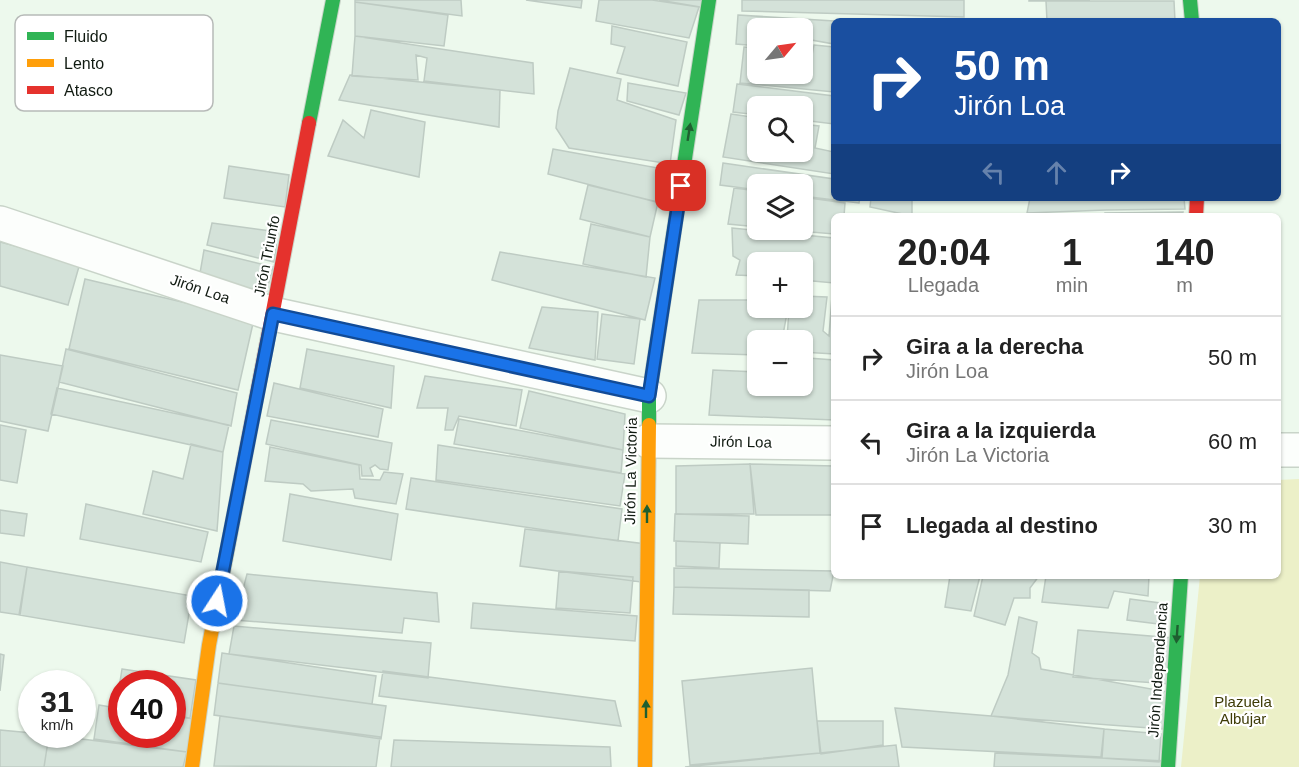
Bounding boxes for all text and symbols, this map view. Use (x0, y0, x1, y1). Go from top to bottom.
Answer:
legend (15, 15, 213, 111)
north arrow (747, 18, 813, 84)
map controls (747, 18, 813, 396)
text: Fluido (64, 28, 108, 45)
icon: right (855, 42, 933, 120)
text: 50 m (954, 42, 1050, 89)
text: Lento (64, 55, 104, 72)
text: Atasco (64, 82, 113, 99)
text: Jirón Loa (954, 91, 1065, 121)
button: search (747, 96, 813, 162)
one-way arrow (684, 123, 693, 142)
icon: left (977, 156, 1010, 189)
icon: ahead (1040, 156, 1073, 189)
icon: right (1103, 156, 1136, 189)
pin (655, 160, 706, 211)
icon: arrive (664, 169, 697, 202)
button: layers (747, 174, 813, 240)
street label: Jirón Triunfo (250, 214, 283, 298)
text: 20:04 (897, 232, 989, 273)
text: 1 (1062, 232, 1082, 273)
text: 140 (1154, 232, 1215, 273)
button: + (747, 252, 813, 318)
street label: Jirón Loa (168, 270, 233, 307)
text: Llegada (908, 274, 979, 296)
text: min (1056, 274, 1088, 296)
text: m (1176, 274, 1193, 296)
button: − (747, 330, 813, 396)
text: Gira a la derecha (906, 334, 1083, 359)
icon: right (855, 342, 888, 375)
text: 50 m (1208, 345, 1257, 370)
text: Jirón Loa (906, 360, 988, 382)
street label: Jirón La Victoria (621, 417, 640, 525)
text: Gira a la izquierda (906, 418, 1096, 443)
icon: left (855, 426, 888, 459)
text: 60 m (1208, 429, 1257, 454)
street label: Jirón Loa (710, 432, 773, 451)
text: Jirón La Victoria (906, 444, 1049, 466)
one-way arrow (642, 504, 652, 523)
icon: arrive (855, 510, 888, 543)
text: Llegada al destino (906, 513, 1098, 538)
text: 30 m (1208, 513, 1257, 538)
position arrow (185, 569, 249, 633)
street label: Jirón Independencia (1144, 601, 1171, 738)
one-way arrow (1172, 625, 1182, 644)
speed limit sign: 40 (108, 670, 186, 748)
text: 31 (40, 685, 74, 718)
park label: Plazuela Albújar (1214, 693, 1272, 727)
one-way arrow (641, 699, 651, 718)
text: km/h (41, 716, 73, 733)

